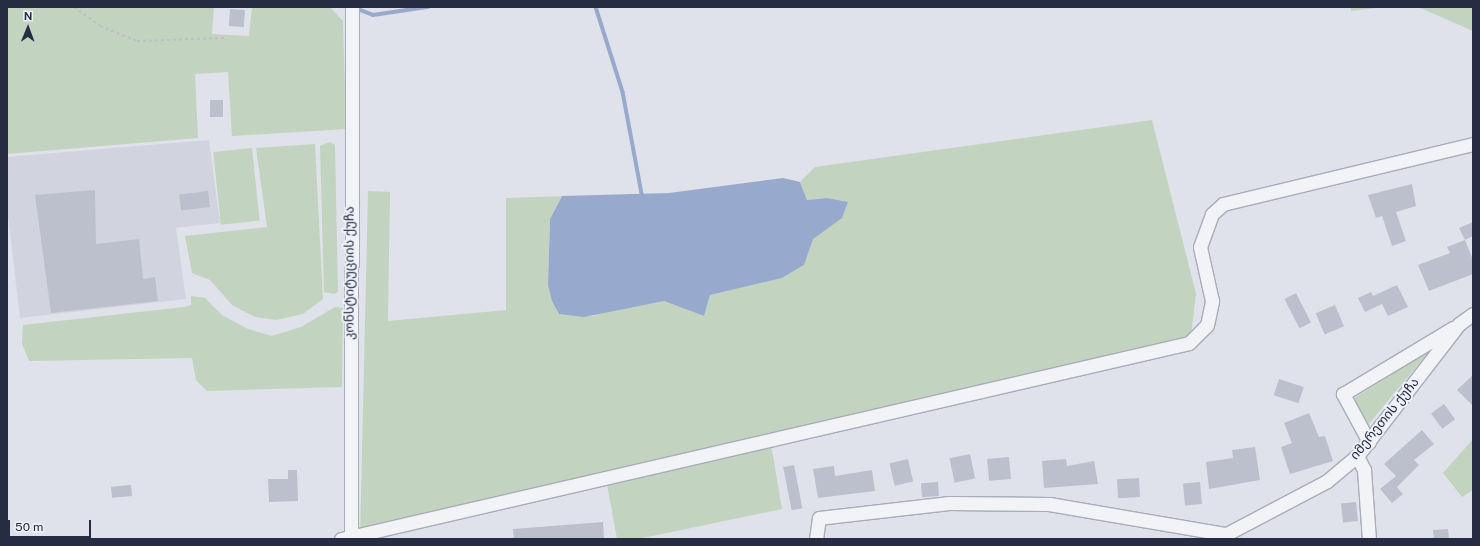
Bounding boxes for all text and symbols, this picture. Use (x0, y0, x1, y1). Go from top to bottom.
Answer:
north arrow (8, 8, 48, 48)
text: N (24, 10, 33, 22)
street label: კონსტიტუციის ქუჩა (342, 206, 358, 340)
street label: იმერეთის ქუჩა (1347, 375, 1423, 463)
scale bar (10, 512, 93, 538)
text: 50 m (15, 520, 43, 534)

